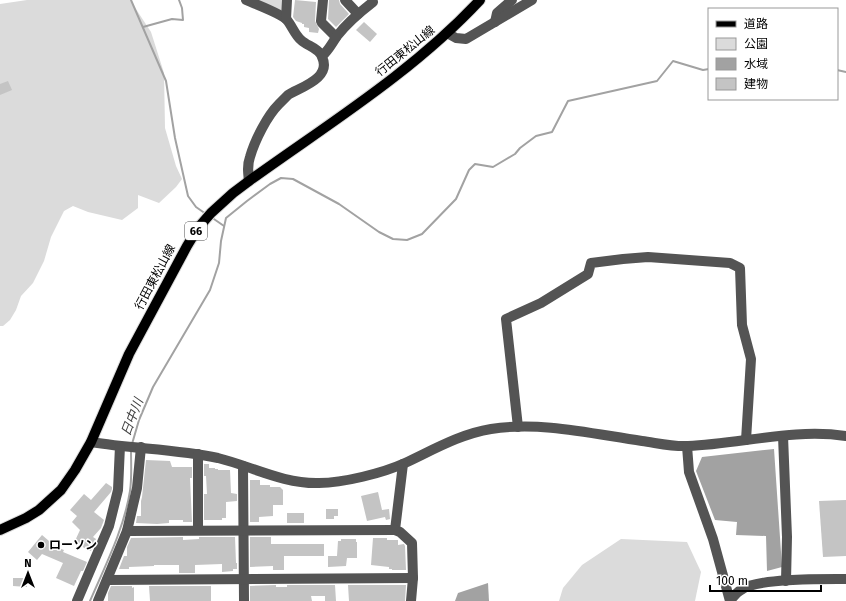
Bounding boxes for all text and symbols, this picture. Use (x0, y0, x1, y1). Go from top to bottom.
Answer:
legend (708, 8, 838, 100)
text: 道路 (744, 17, 768, 31)
street label: 行田東松山線 (373, 23, 437, 79)
text: 公園 (744, 37, 768, 51)
text: 水域 (744, 57, 768, 71)
text: 建物 (744, 77, 768, 91)
road number: 66 (185, 222, 207, 240)
street label: 行田東松山線 (132, 242, 178, 312)
water label: 日中川 (118, 394, 147, 438)
place label: ローソン (49, 538, 97, 552)
marker: ローソン (36, 540, 46, 550)
north arrow (8, 553, 48, 593)
text: N (24, 557, 32, 570)
scale bar (710, 567, 821, 593)
text: 100 m (716, 574, 748, 588)

